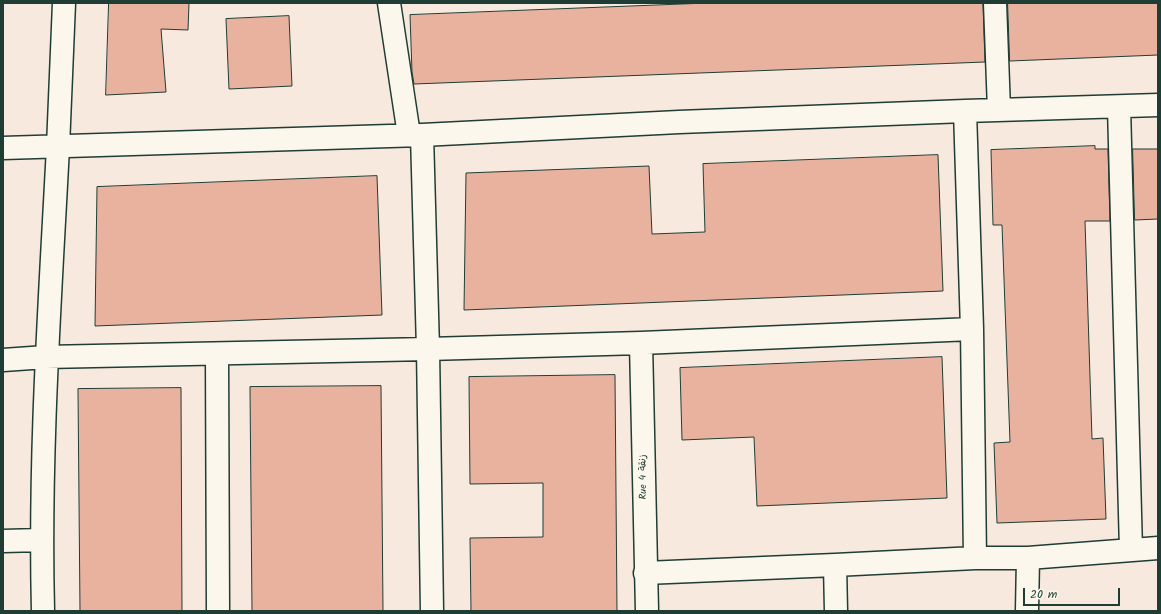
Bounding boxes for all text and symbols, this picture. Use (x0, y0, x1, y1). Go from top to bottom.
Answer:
street label: Rue 4 زنقة (638, 454, 650, 500)
scale bar (1025, 580, 1122, 606)
text: 20 m (1030, 585, 1057, 604)

